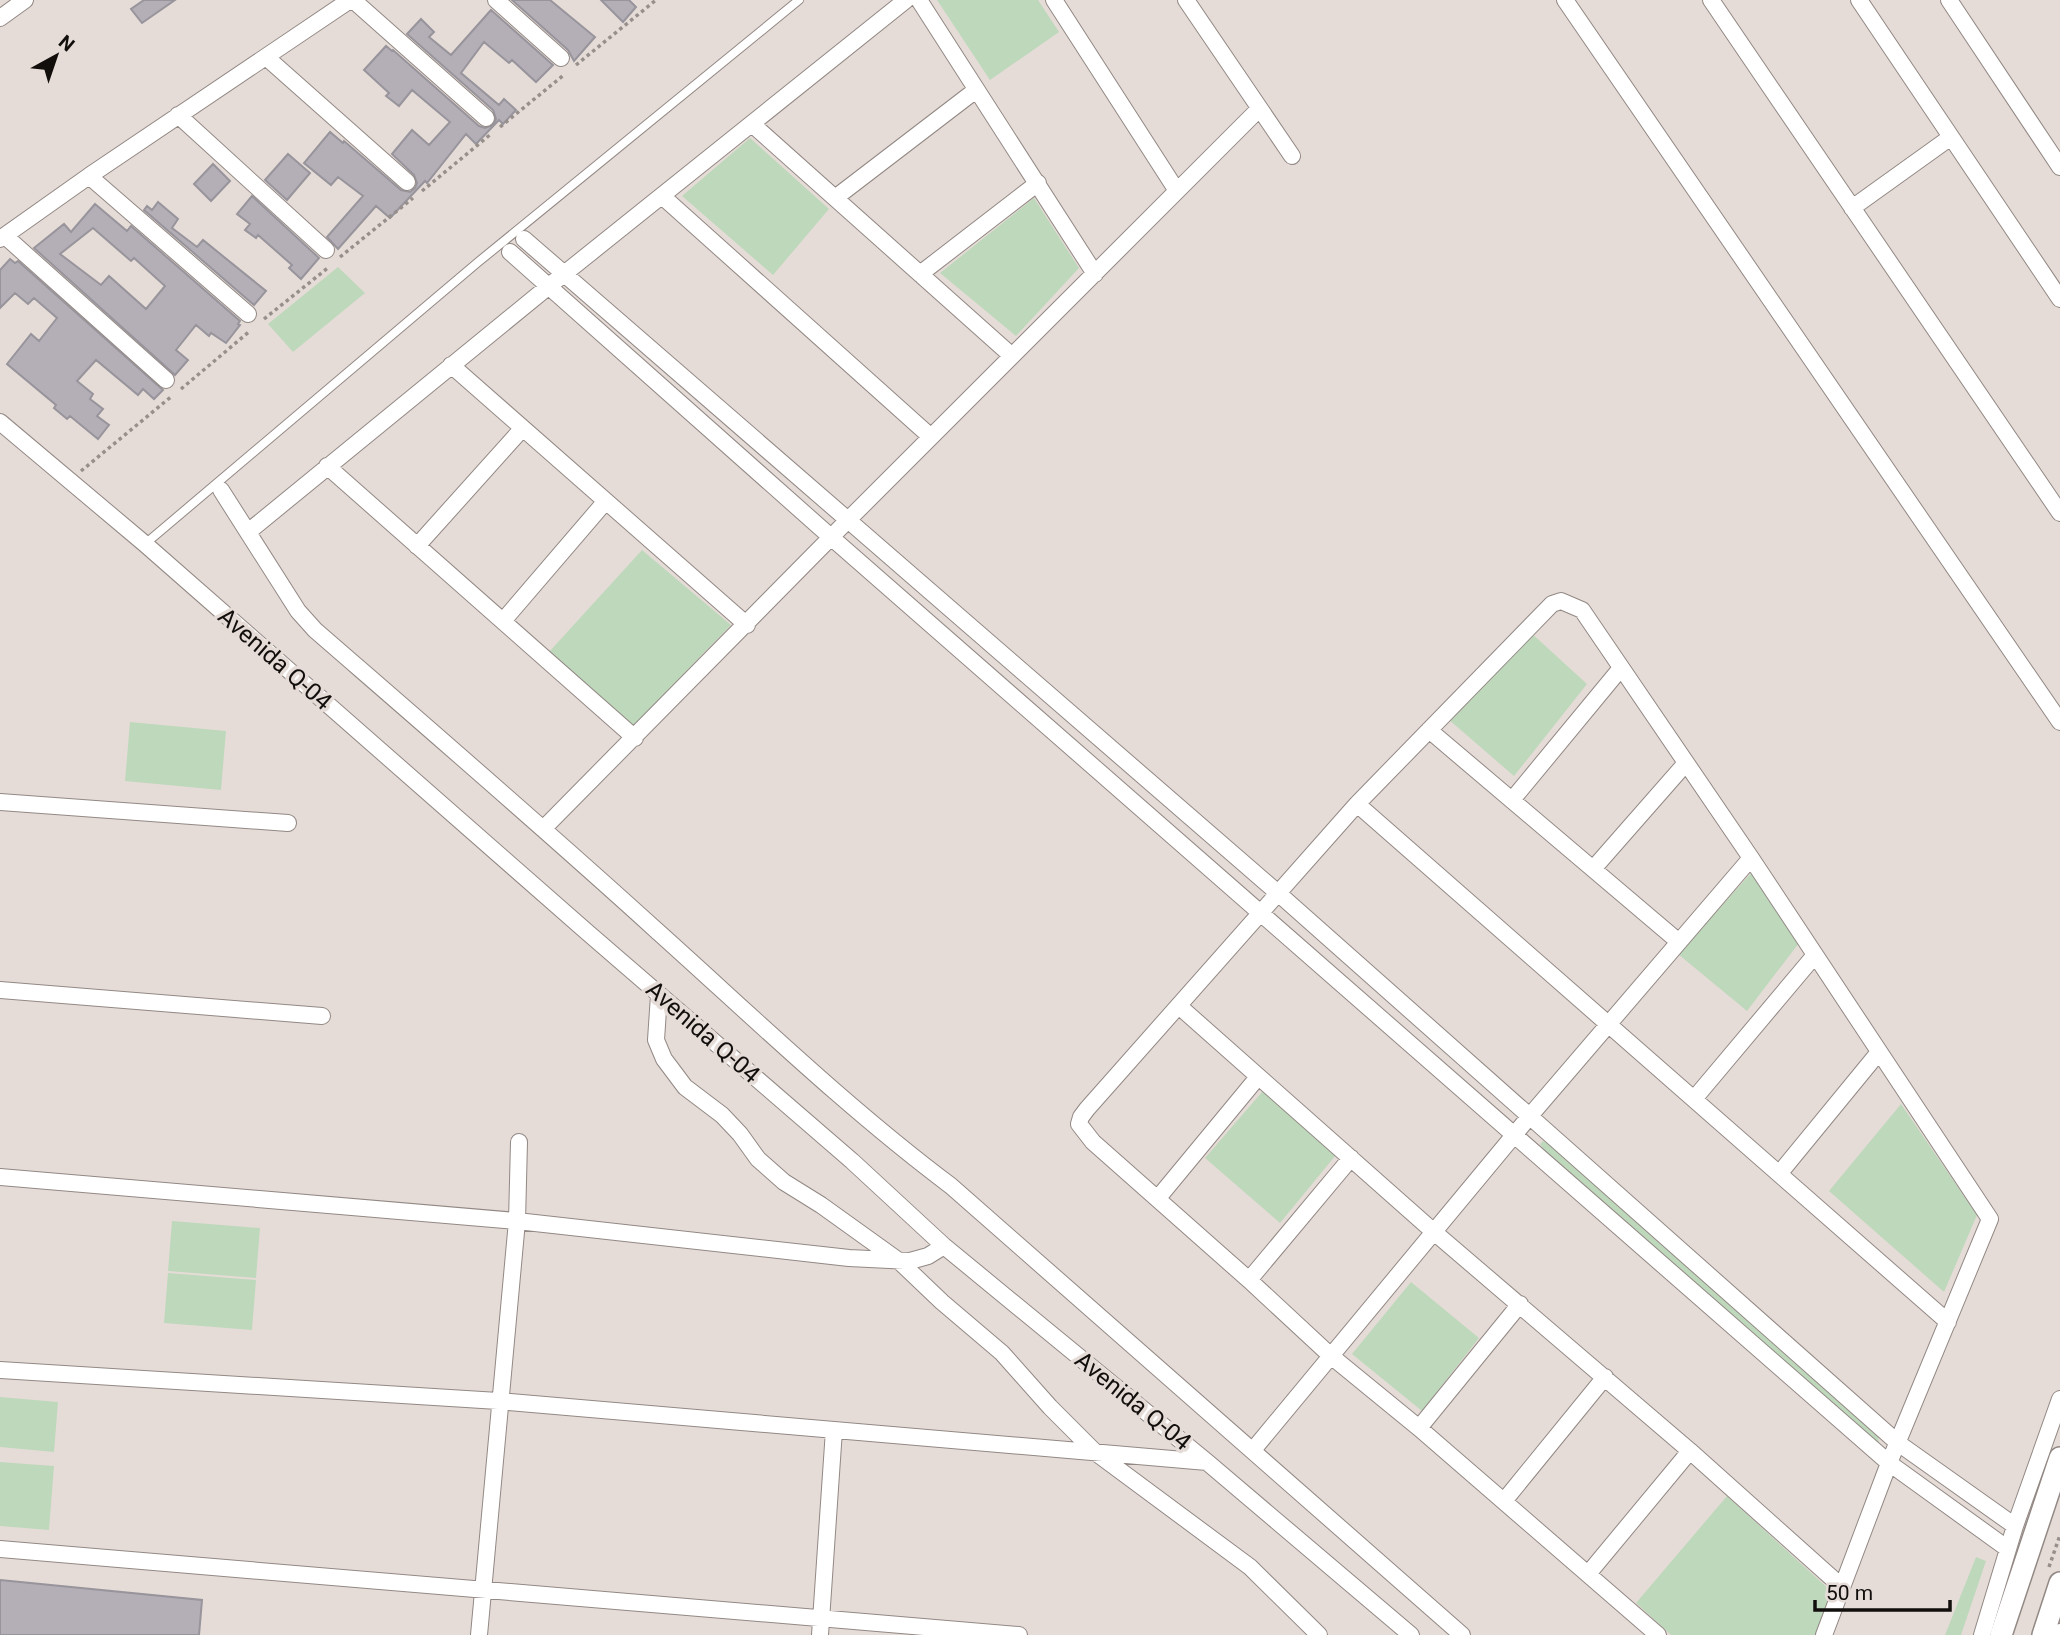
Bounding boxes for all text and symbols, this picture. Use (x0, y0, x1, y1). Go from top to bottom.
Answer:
north arrow (21, 21, 91, 91)
text: N (54, 30, 79, 56)
street label: Avenida Q-04 (213, 602, 337, 716)
street label: Avenida Q-04 (641, 975, 765, 1089)
street label: Avenida Q-04 (1069, 1346, 1197, 1456)
scale bar (1815, 1568, 1950, 1612)
text: 50 m (1826, 1581, 1873, 1605)

